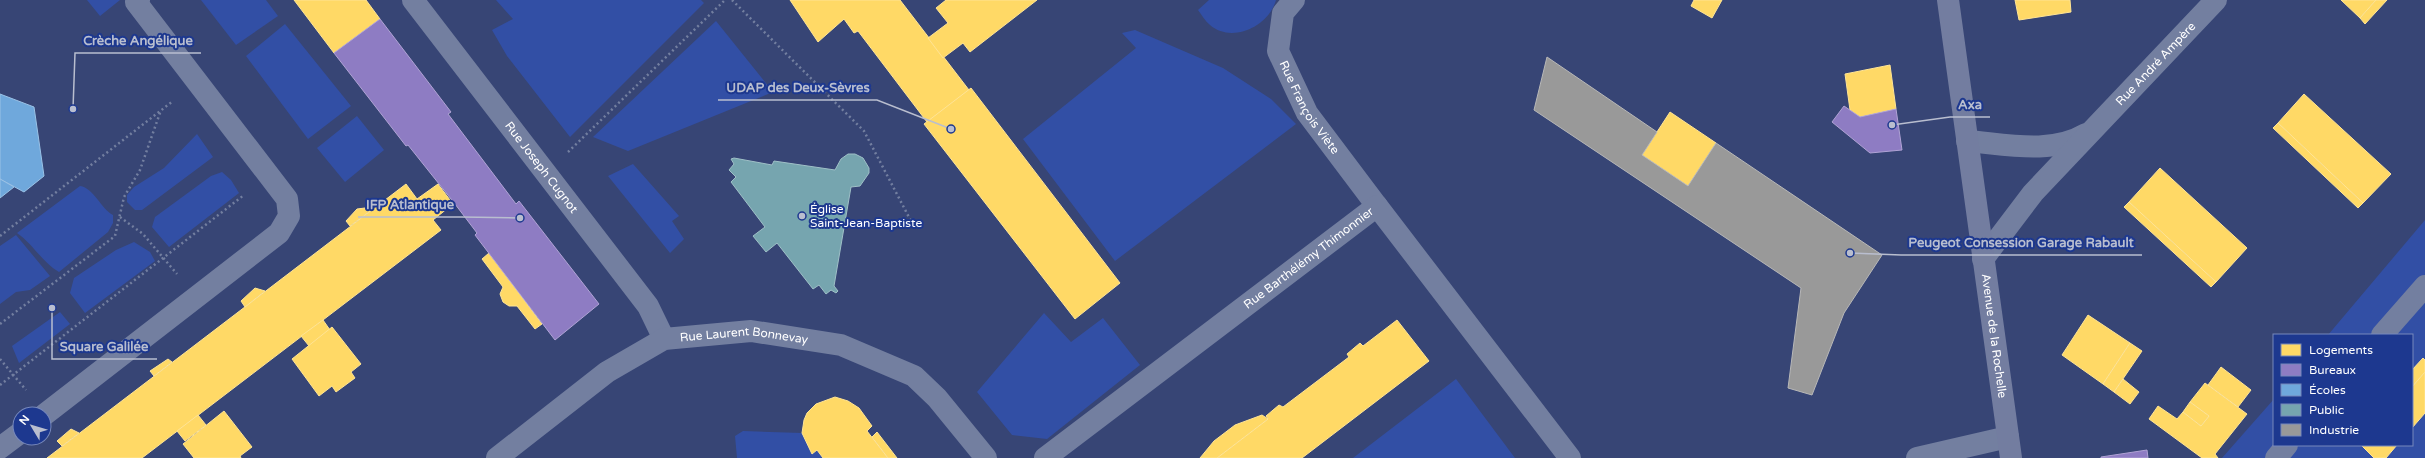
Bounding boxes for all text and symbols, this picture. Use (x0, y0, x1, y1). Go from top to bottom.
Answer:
street label: Rue André Ampère (2113, 19, 2198, 108)
callout: Crèche Angélique (75, 28, 201, 53)
text: Crèche Angélique (83, 33, 193, 49)
street label: Rue François Viète (1277, 58, 1342, 157)
callout: UDAP des Deux-Sèvres (718, 75, 877, 100)
text: UDAP des Deux-Sèvres (726, 80, 870, 96)
callout: Axa (1950, 92, 1990, 117)
text: Axa (1958, 97, 1982, 113)
street label: Rue Joseph Cugnot (502, 119, 581, 216)
callout: IFP Atlantique (358, 192, 462, 217)
text: IFP Atlantique (366, 197, 455, 213)
place label: Église Saint-Jean-Baptiste (810, 202, 922, 230)
street label: Rue Barthélémy Thimonnier (1241, 204, 1377, 312)
marker: Église Saint-Jean-Baptiste (797, 211, 807, 221)
callout: Peugeot Consession Garage Rabault (1901, 230, 2142, 255)
text: Peugeot Consession Garage Rabault (1908, 235, 2134, 251)
street label: Avenue de la Rochelle (1979, 273, 2010, 399)
street label: Rue Laurent Bonnevay (679, 324, 810, 347)
callout: Square Galilée (52, 334, 157, 359)
legend (2273, 334, 2413, 446)
text: Square Galilée (60, 339, 149, 355)
text: Logements (2309, 343, 2373, 357)
text: Bureaux (2309, 363, 2356, 377)
text: Écoles (2309, 383, 2346, 397)
text: Public (2309, 403, 2344, 417)
north arrow (12, 406, 52, 446)
text: N (17, 413, 32, 428)
text: Industrie (2309, 423, 2359, 437)

